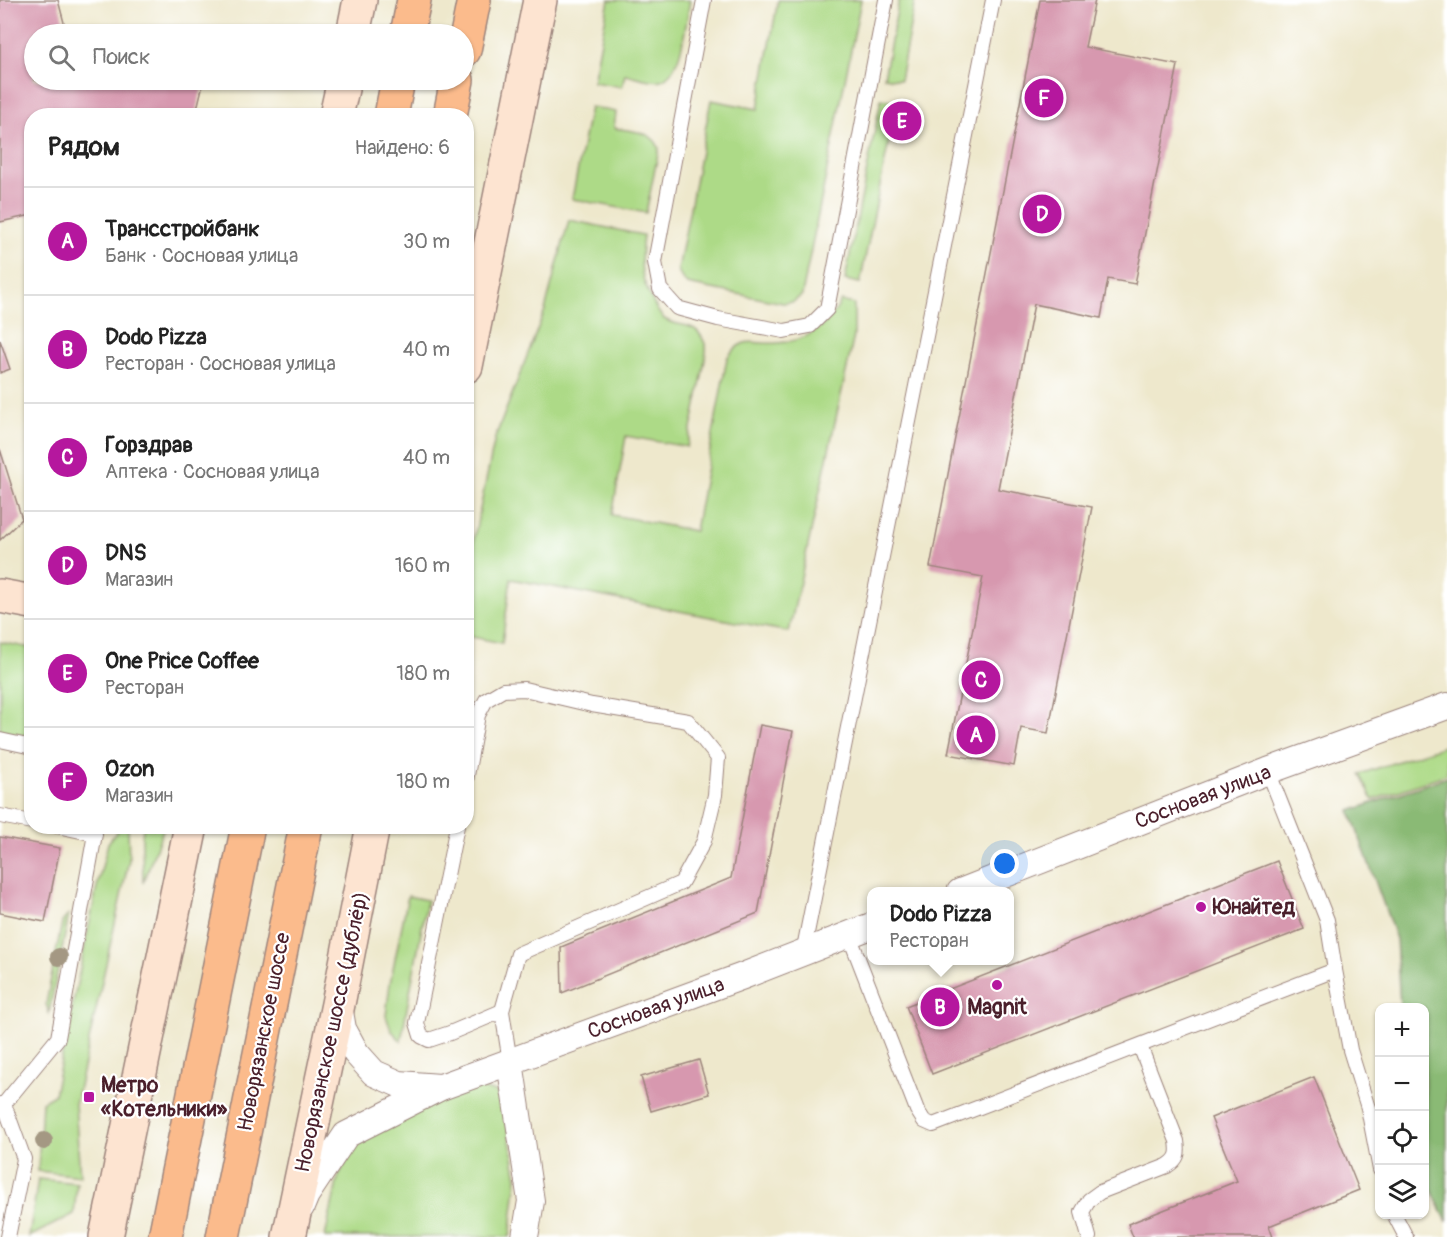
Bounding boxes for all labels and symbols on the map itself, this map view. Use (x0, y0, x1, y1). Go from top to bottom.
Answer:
pin: F (1024, 76, 1064, 120)
pin: E (882, 98, 922, 144)
pin: D (1022, 192, 1062, 236)
pin: C (962, 658, 1000, 702)
pin: A (956, 712, 996, 758)
street label: Сосновая улица (1131, 759, 1275, 835)
your location (990, 849, 1019, 878)
street label: Новорязанское шоссе (дублёр) (289, 889, 375, 1175)
place label: Юнайтед (1212, 894, 1295, 921)
marker: Юнайтед (1194, 900, 1208, 914)
street label: Новорязанское шоссе (231, 930, 297, 1134)
street label: Сосновая улица (584, 971, 728, 1045)
marker: Magnit (990, 978, 1004, 992)
pin: B (920, 984, 960, 1030)
place label: Magnit (967, 994, 1027, 1021)
place label: Метро «Котельники» (101, 1072, 227, 1123)
marker: Метро «Котельники» (82, 1090, 96, 1104)

